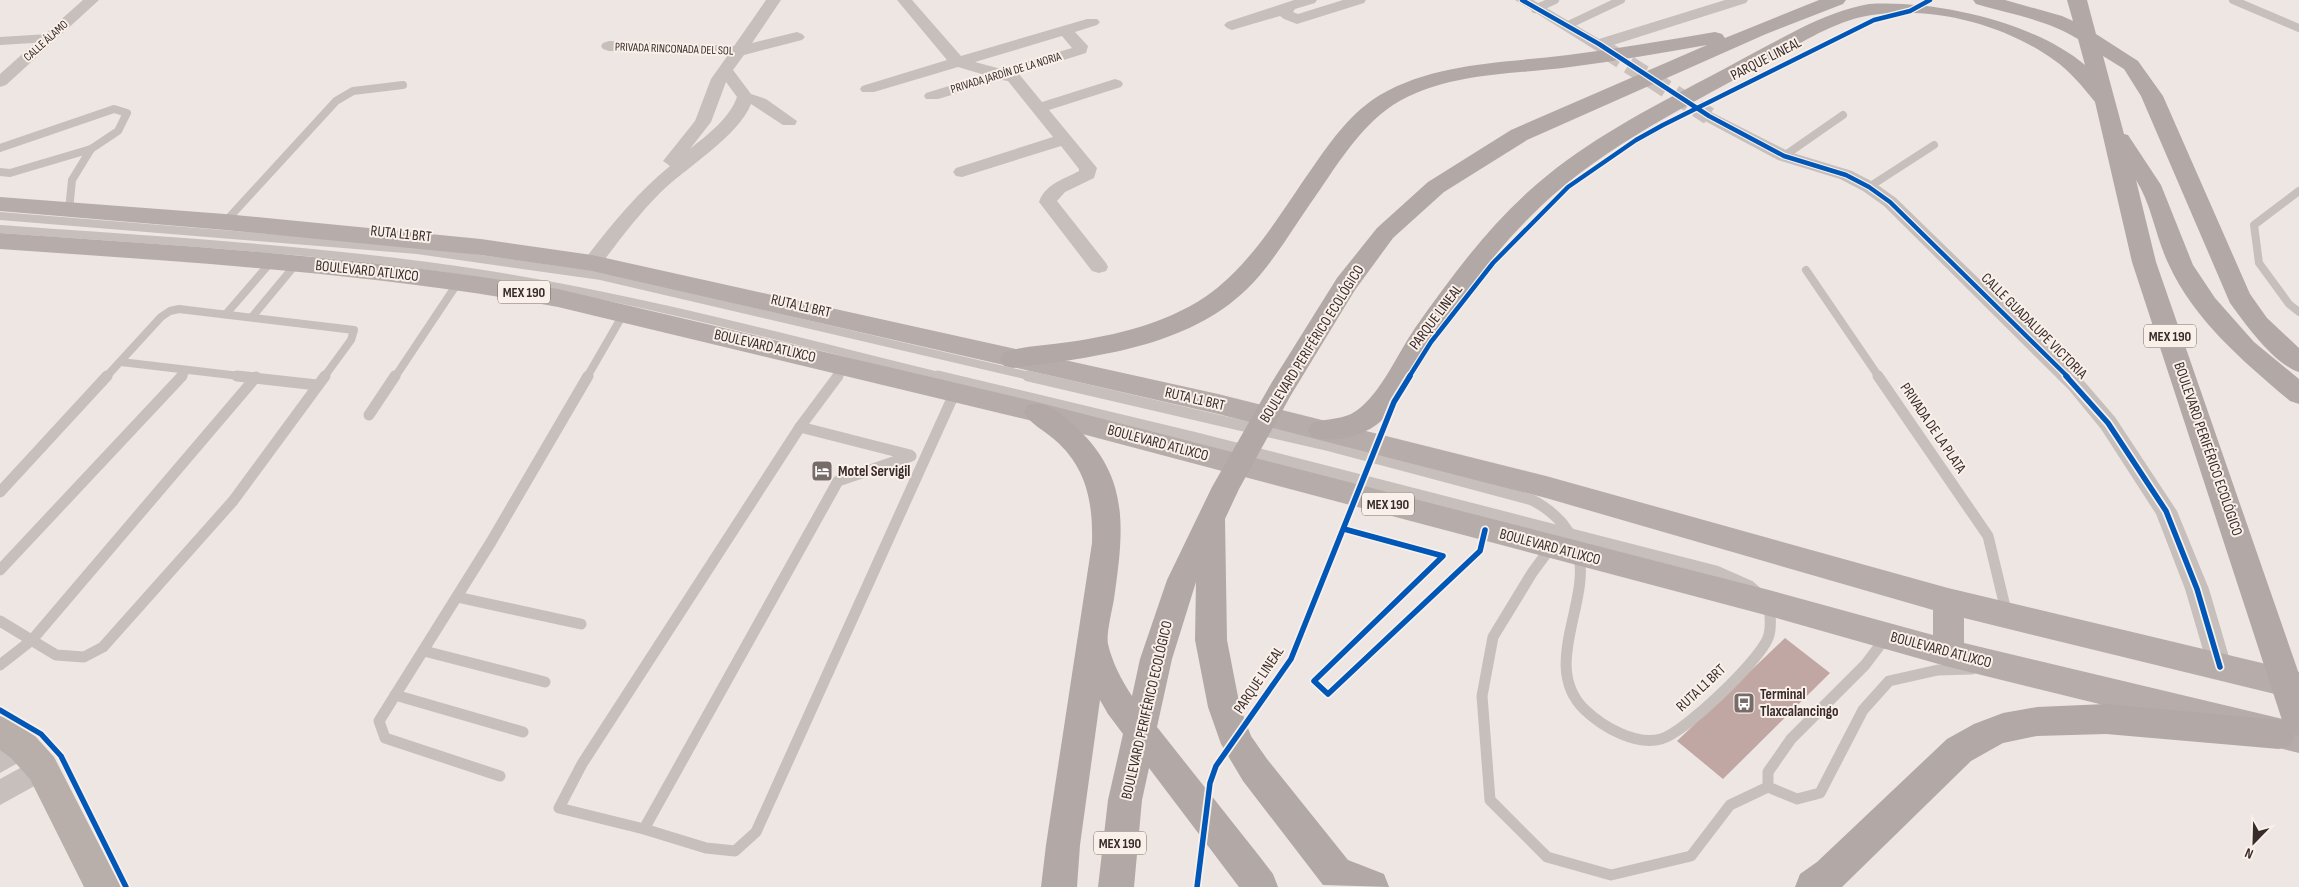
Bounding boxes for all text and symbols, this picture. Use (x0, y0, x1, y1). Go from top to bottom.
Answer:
street label: CALLE ÁLAMO (21, 17, 71, 65)
street label: PARQUE LINEAL (1727, 33, 1805, 85)
street label: PRIVADA RINCONADA DEL SOL (615, 39, 734, 59)
street label: PRIVADA JARDÍN DE LA NORIA (949, 49, 1064, 97)
street label: RUTA L1 BRT (370, 221, 432, 247)
street label: BOULEVARD ATLIXCO (314, 256, 420, 286)
street label: BOULEVARD PERIFÉRICO ECOLÓGICO (1256, 262, 1368, 426)
street label: CALLE GUADALUPE VICTORIA (1977, 269, 2091, 383)
road number: MEX 190 (498, 280, 550, 304)
street label: PARQUE LINEAL (1405, 280, 1467, 353)
street label: RUTA L1 BRT (769, 290, 833, 322)
road number: MEX 190 (2144, 324, 2196, 348)
street label: BOULEVARD ATLIXCO (712, 325, 818, 367)
street label: BOULEVARD PERIFÉRICO ECOLÓGICO (2169, 360, 2247, 538)
street label: PRIVADA DE LA PLATA (1896, 379, 1971, 477)
street label: RUTA L1 BRT (1163, 383, 1227, 415)
street label: BOULEVARD ATLIXCO (1105, 420, 1211, 466)
hotel icon: Motel Servigil (810, 459, 834, 483)
place label: Motel Servigil (838, 462, 910, 481)
road number: MEX 190 (1362, 492, 1414, 516)
street label: BOULEVARD ATLIXCO (1497, 524, 1603, 570)
street label: BOULEVARD PERIFÉRICO ECOLÓGICO (1117, 619, 1177, 801)
street label: BOULEVARD ATLIXCO (1888, 627, 1994, 673)
street label: PARQUE LINEAL (1230, 642, 1289, 717)
street label: RUTA L1 BRT (1672, 660, 1730, 716)
place label: Terminal Tlaxcalancingo (1760, 685, 1839, 721)
bus stop icon: Terminal Tlaxcalancingo (1732, 691, 1756, 715)
north arrow (2229, 817, 2279, 867)
road number: MEX 190 (1094, 831, 1146, 854)
text: N (2242, 844, 2256, 863)

